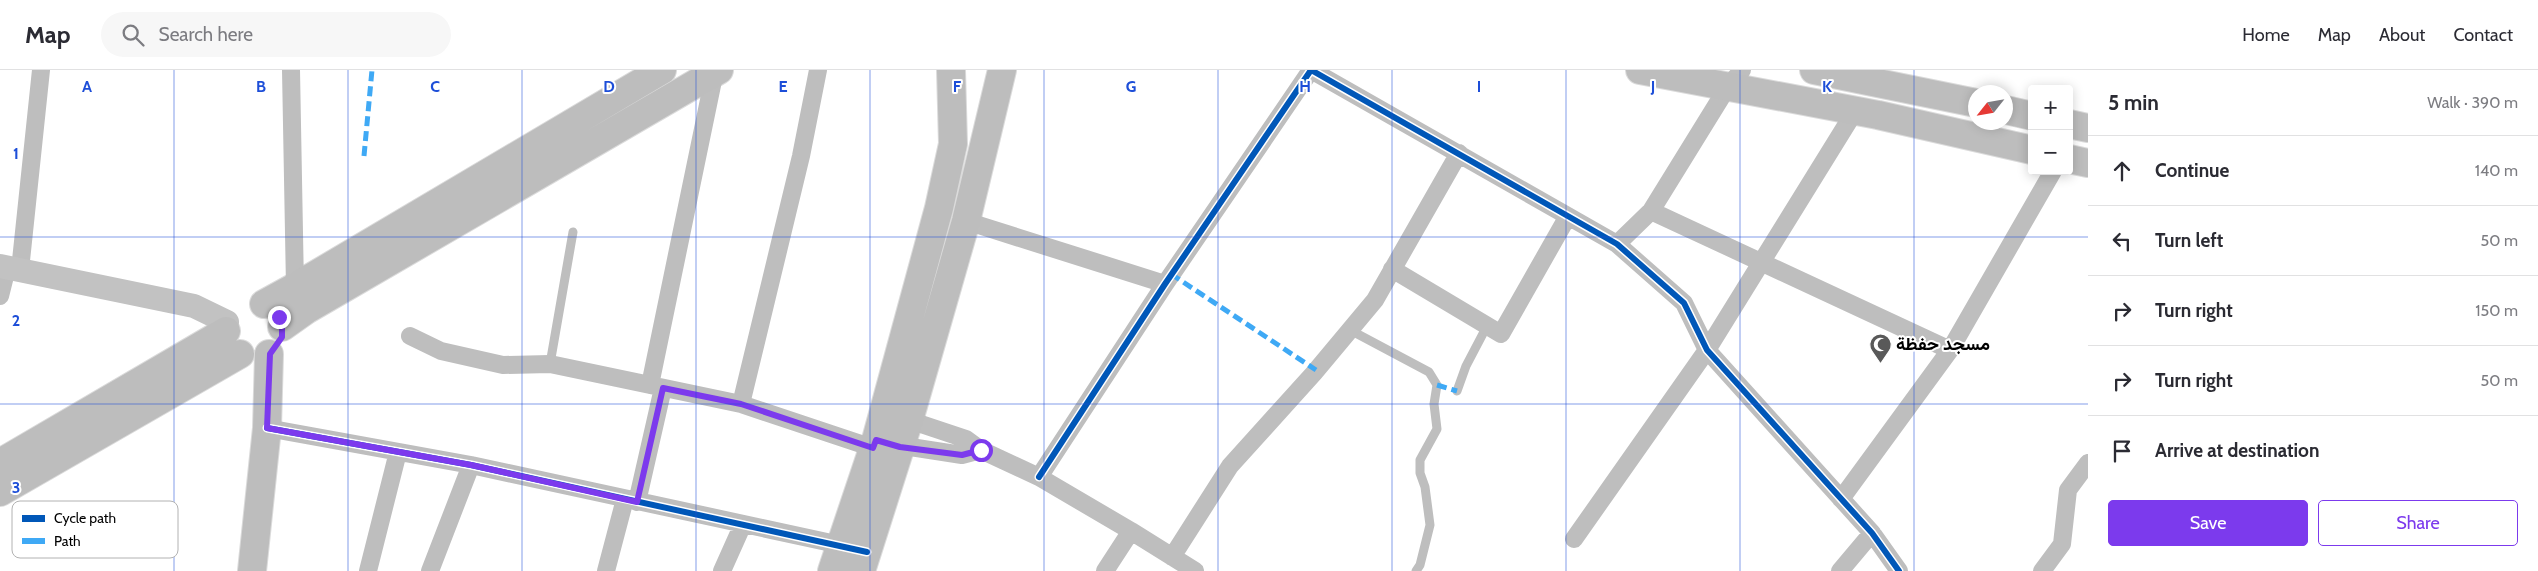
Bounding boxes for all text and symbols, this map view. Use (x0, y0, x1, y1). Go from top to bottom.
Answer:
search box (101, 12, 451, 57)
text: Map (25, 20, 71, 49)
icon: search (119, 21, 147, 49)
text: Search here (159, 23, 253, 46)
text: Home (2242, 24, 2290, 46)
text: Map (2318, 24, 2351, 46)
text: About (2379, 24, 2425, 46)
text: Contact (2453, 24, 2513, 46)
text: A (82, 77, 92, 96)
text: B (256, 77, 266, 96)
text: C (430, 77, 440, 96)
text: D (603, 77, 615, 96)
text: E (778, 77, 788, 96)
text: F (953, 77, 962, 96)
text: G (1126, 77, 1136, 96)
text: H (1299, 77, 1311, 96)
text: I (1477, 77, 1481, 96)
text: J (1650, 77, 1655, 96)
text: K (1822, 77, 1832, 96)
north arrow (1968, 85, 2013, 130)
map controls (2028, 85, 2073, 175)
button: + (2028, 85, 2073, 130)
text: 5 min (2108, 90, 2159, 115)
text: Walk · 390 m (2427, 93, 2518, 112)
button: − (2028, 130, 2073, 175)
text: 1 (13, 144, 19, 163)
icon: ahead (2108, 157, 2136, 185)
text: Continue (2155, 159, 2229, 182)
text: 140 m (2475, 161, 2518, 180)
icon: left (2108, 227, 2136, 255)
text: Turn left (2155, 229, 2223, 252)
text: 50 m (2481, 231, 2518, 250)
icon: right (2108, 297, 2136, 325)
text: Turn right (2155, 299, 2233, 322)
text: 150 m (2475, 301, 2518, 320)
route end (268, 306, 291, 329)
text: 2 (12, 311, 20, 330)
mosque icon: مسجد حفظة (1868, 332, 1892, 363)
place label: مسجد حفظة (1896, 333, 1990, 355)
icon: right (2108, 367, 2136, 395)
text: Turn right (2155, 369, 2233, 392)
text: 50 m (2481, 371, 2518, 390)
icon: arrive (2108, 437, 2136, 465)
route start (970, 439, 993, 462)
text: Arrive at destination (2155, 439, 2319, 462)
text: 3 (12, 478, 20, 497)
button: Save (2108, 500, 2308, 546)
button: Share (2318, 500, 2518, 546)
legend (12, 501, 178, 558)
text: Cycle path (54, 509, 116, 527)
text: Path (54, 532, 81, 550)

